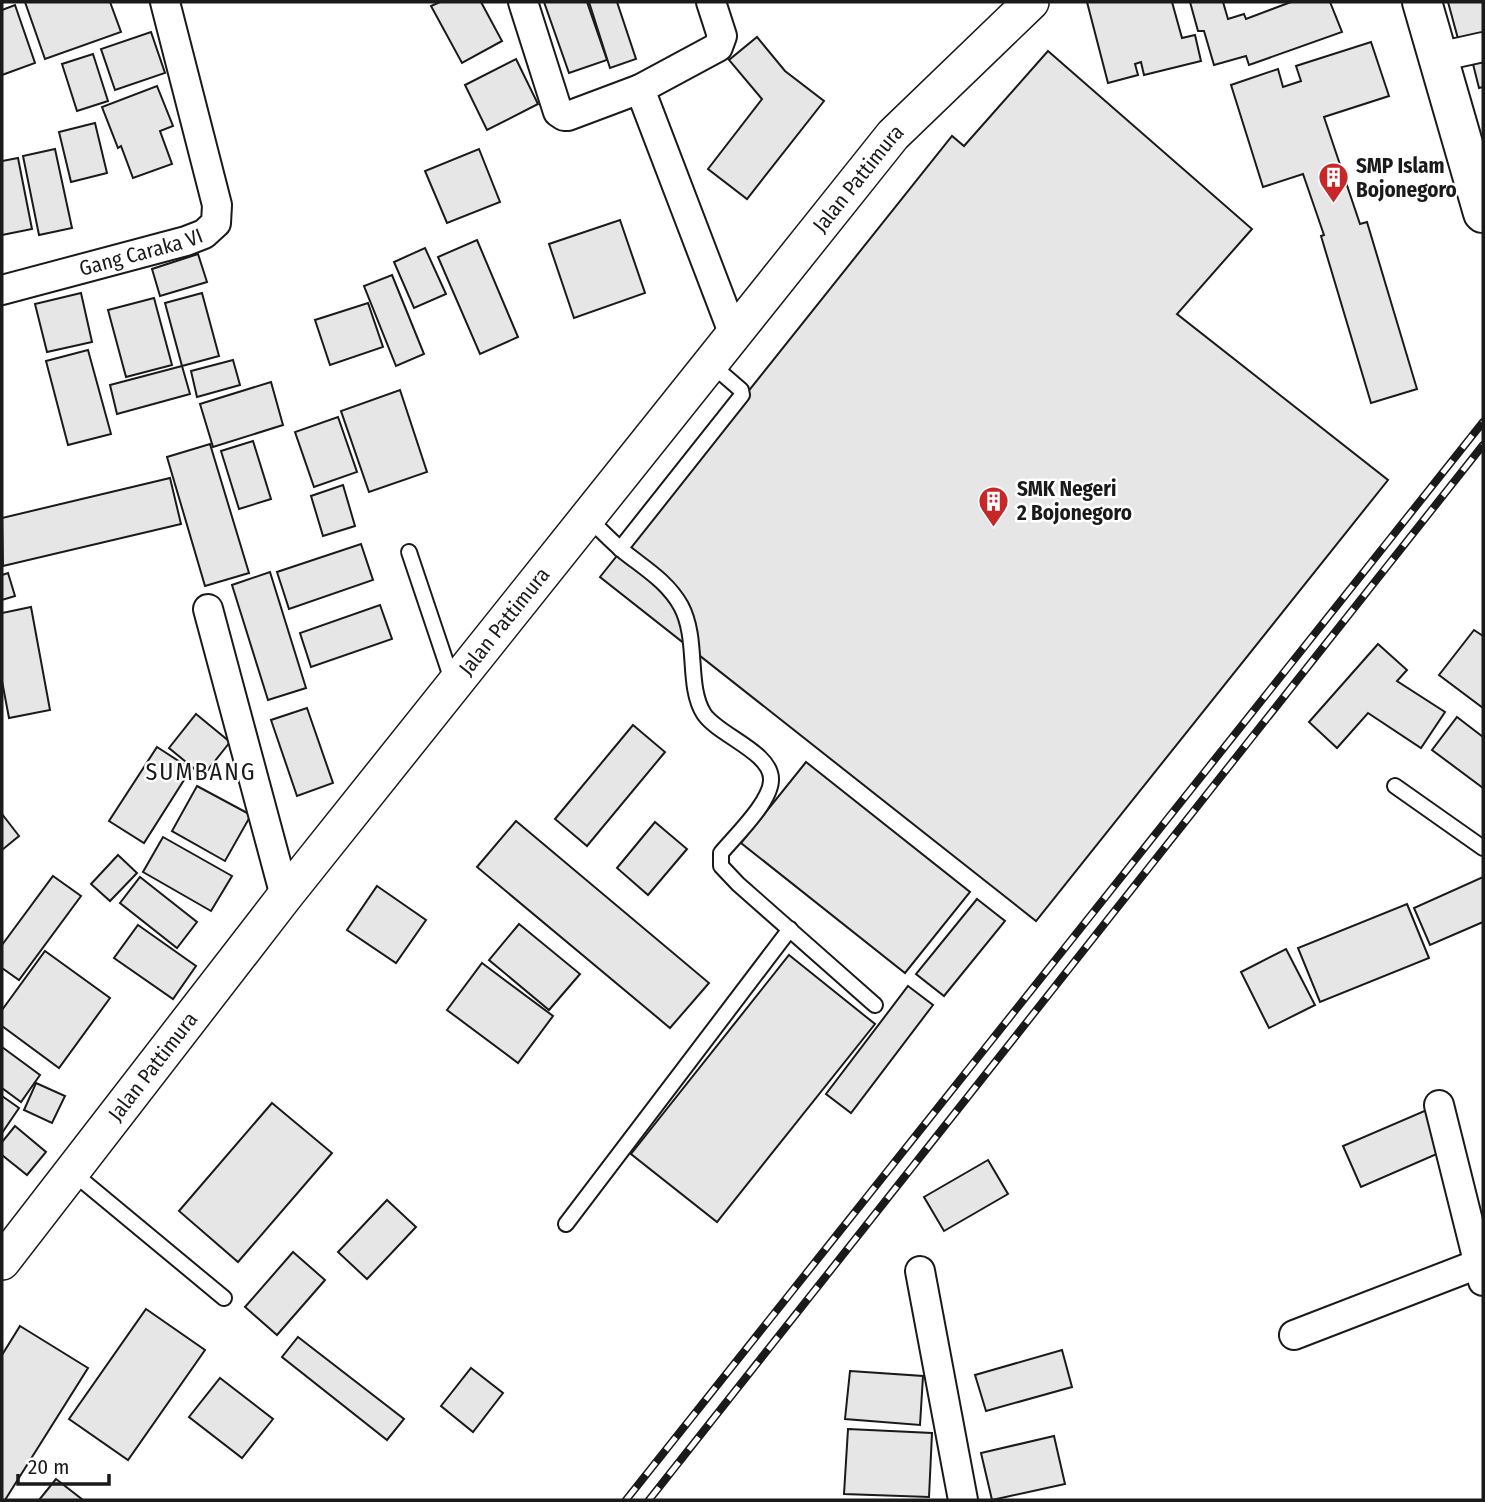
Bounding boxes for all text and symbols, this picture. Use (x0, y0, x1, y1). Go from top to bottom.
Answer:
street label: Jalan Pattimura (807, 119, 909, 238)
place label: SMP Islam Bojonegoro (1356, 153, 1457, 203)
building icon: SMP Islam Bojonegoro (1316, 161, 1350, 205)
street label: Gang Caraka VI (76, 223, 207, 282)
place label: SMK Negeri 2 Bojonegoro (1016, 476, 1132, 526)
building icon: SMK Negeri 2 Bojonegoro (977, 484, 1011, 528)
street label: Jalan Pattimura (453, 562, 555, 681)
district label: SUMBANG (145, 758, 257, 786)
street label: Jalan Pattimura (103, 1007, 203, 1126)
scale bar (18, 1442, 108, 1486)
text: 20 m (28, 1454, 69, 1480)

